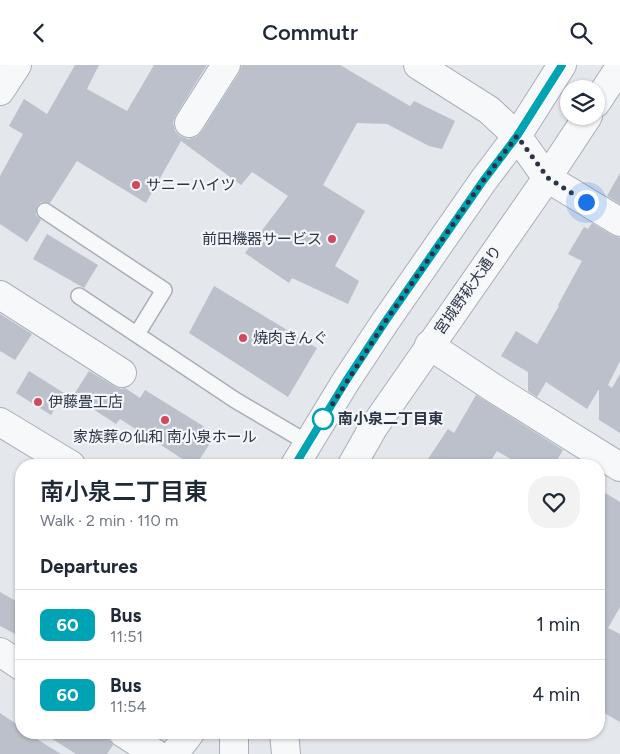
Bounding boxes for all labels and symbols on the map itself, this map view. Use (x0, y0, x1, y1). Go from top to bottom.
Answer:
place label: サニーハイツ (146, 176, 235, 194)
marker: サニーハイツ (130, 179, 142, 191)
your location (574, 190, 599, 215)
place label: 前田機器サービス (202, 230, 322, 248)
marker: 前田機器サービス (326, 233, 338, 245)
street label: 宮城野萩大通り (431, 242, 505, 338)
place label: 焼肉きんぐ (253, 329, 328, 347)
marker: 焼肉きんぐ (237, 332, 249, 344)
place label: 伊藤畳工店 (48, 393, 123, 411)
marker: 伊藤畳工店 (32, 396, 44, 408)
marker: 南小泉二丁目東 (312, 408, 334, 430)
place label: 南小泉二丁目東 (338, 410, 443, 428)
marker: 家族葬の仙和 南小泉ホール (159, 414, 171, 426)
place label: 家族葬の仙和 南小泉ホール (73, 428, 257, 446)

